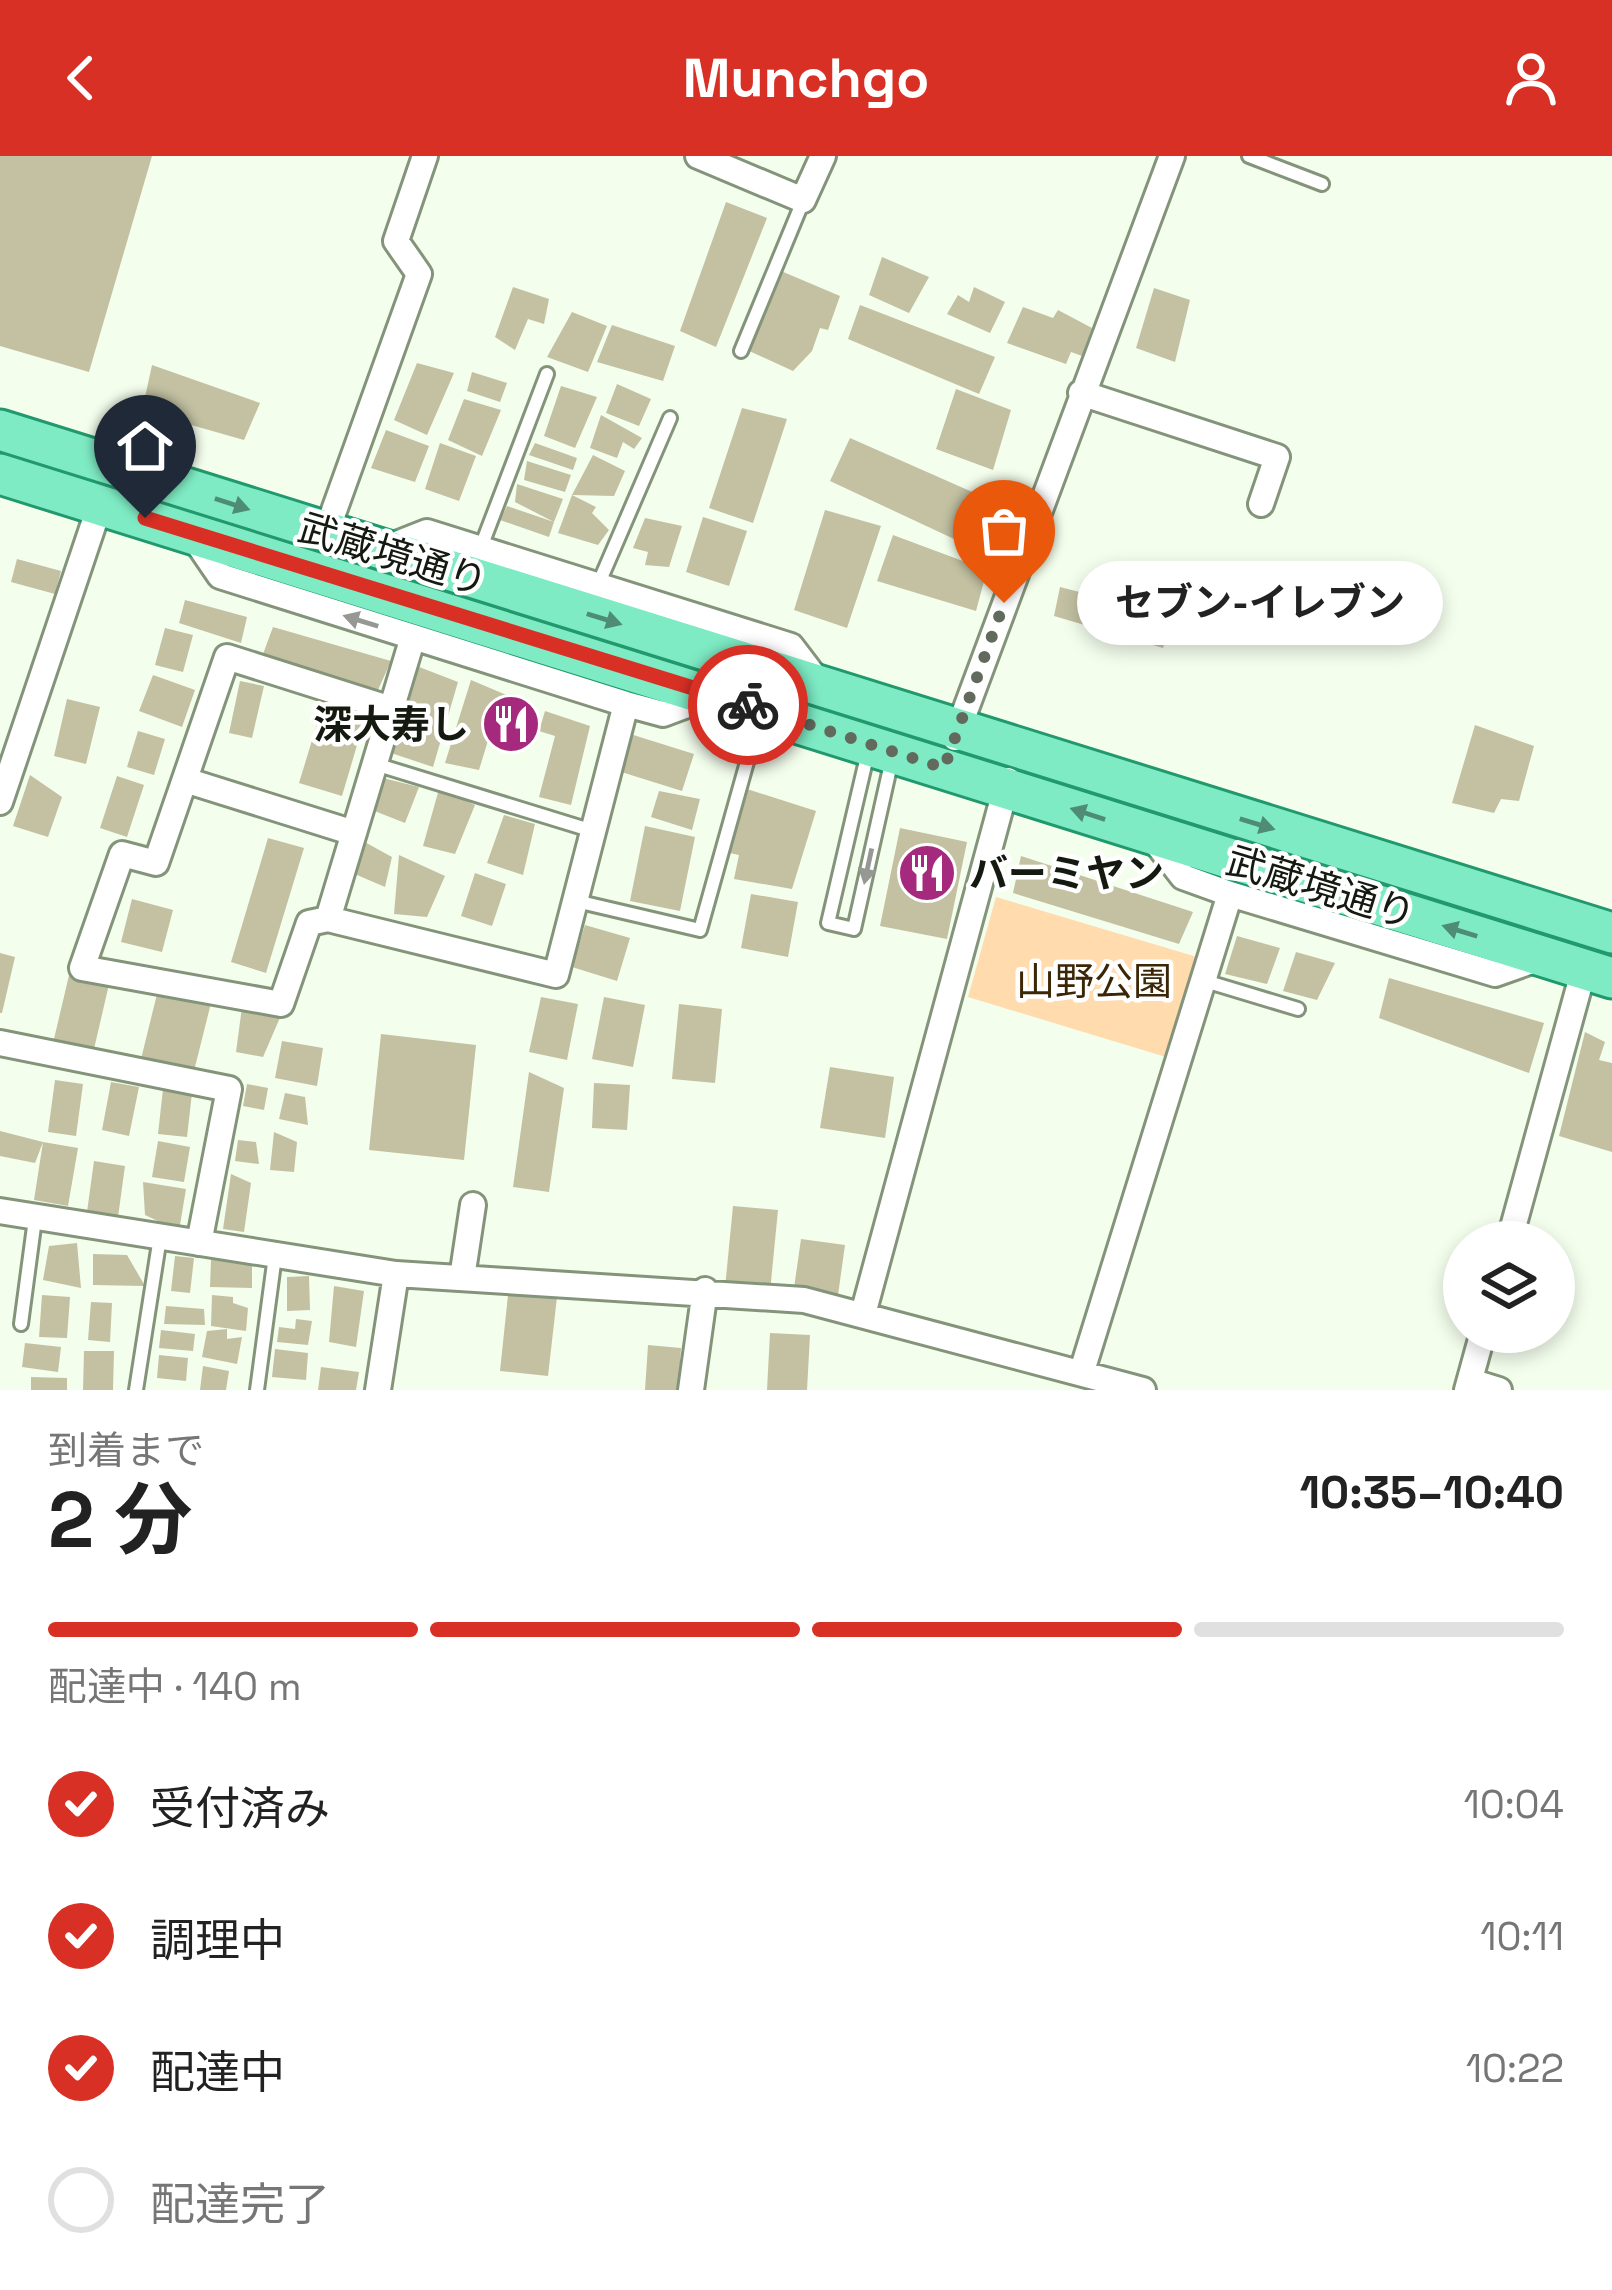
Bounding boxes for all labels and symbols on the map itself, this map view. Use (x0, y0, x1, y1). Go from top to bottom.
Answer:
pin (94, 395, 196, 518)
pin (953, 480, 1055, 603)
one-way arrow (214, 495, 251, 514)
street label: 武蔵境通り (292, 503, 493, 606)
callout: セブン-イレブン (1076, 561, 1442, 645)
one-way arrow (343, 610, 379, 629)
one-way arrow (586, 611, 623, 629)
courier (688, 645, 808, 765)
restaurant icon: 深大寿し (480, 693, 542, 755)
place label: 深大寿し (313, 700, 469, 749)
one-way arrow (1069, 804, 1106, 822)
one-way arrow (1239, 816, 1276, 834)
street label: 武蔵境通り (1220, 836, 1421, 939)
restaurant icon: バーミヤン (896, 842, 958, 904)
one-way arrow (858, 847, 877, 884)
place label: バーミヤン (969, 849, 1164, 898)
one-way arrow (1441, 921, 1478, 939)
park label: 山野公園 (1016, 957, 1172, 1006)

